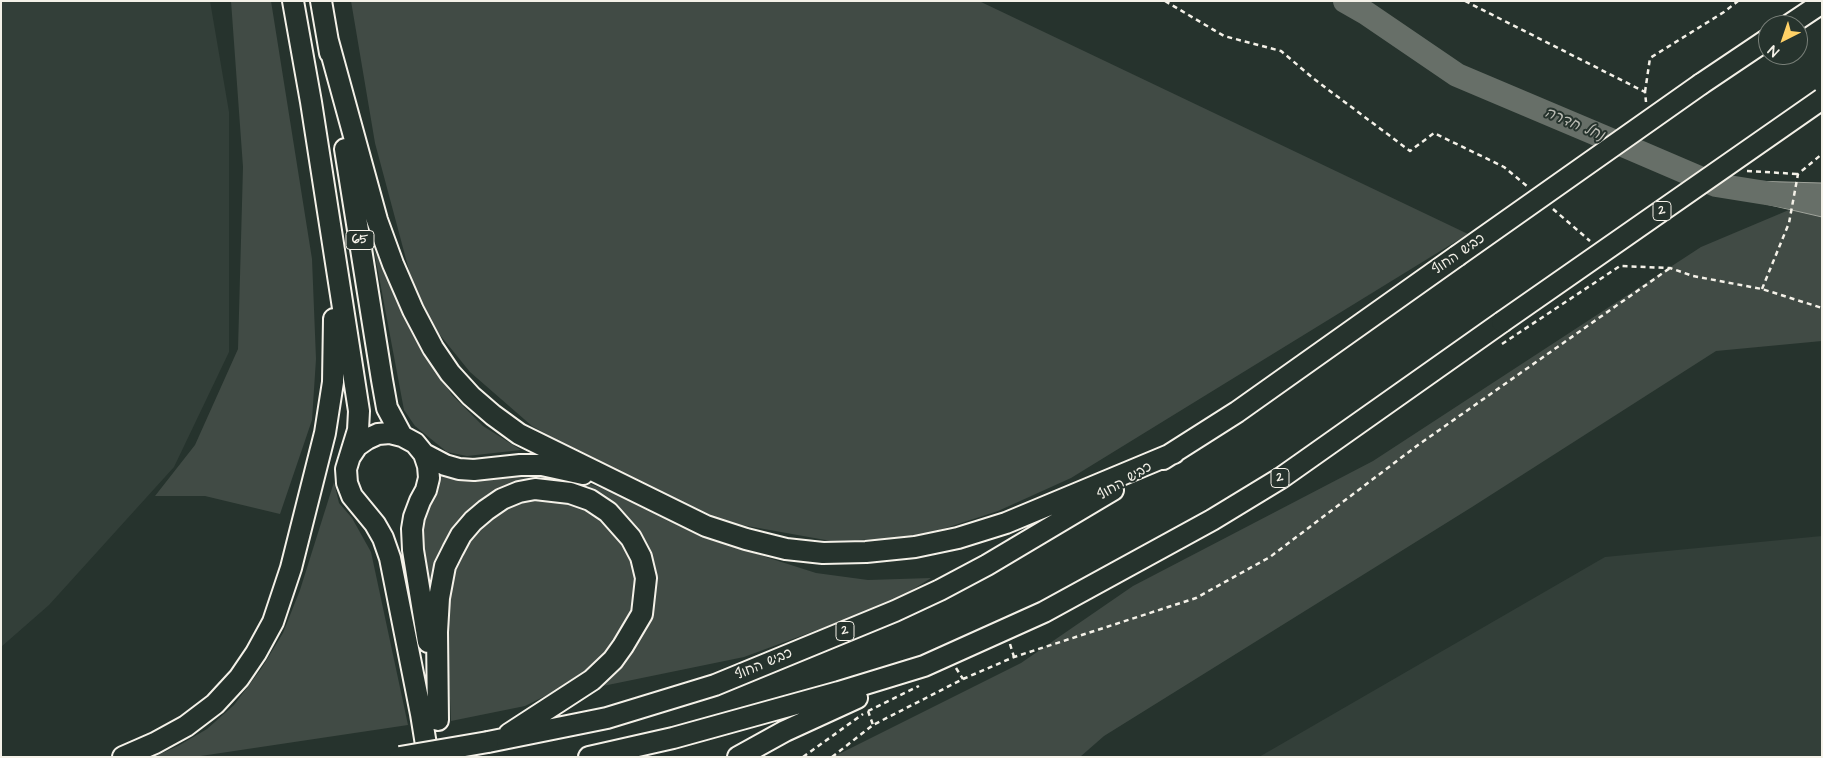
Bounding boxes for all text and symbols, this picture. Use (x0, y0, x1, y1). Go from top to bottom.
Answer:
north arrow (1758, 15, 1808, 65)
text: N (1764, 40, 1784, 61)
water label: נחל חדרה (1541, 104, 1607, 146)
road number: 2 (1653, 202, 1671, 220)
road number: 65 (346, 230, 374, 250)
street label: כביש החוף (1429, 231, 1489, 279)
street label: כביש החוף (1095, 459, 1155, 505)
road number: 2 (1271, 468, 1289, 488)
road number: 2 (836, 622, 854, 640)
street label: כביש החוף (733, 645, 795, 685)

